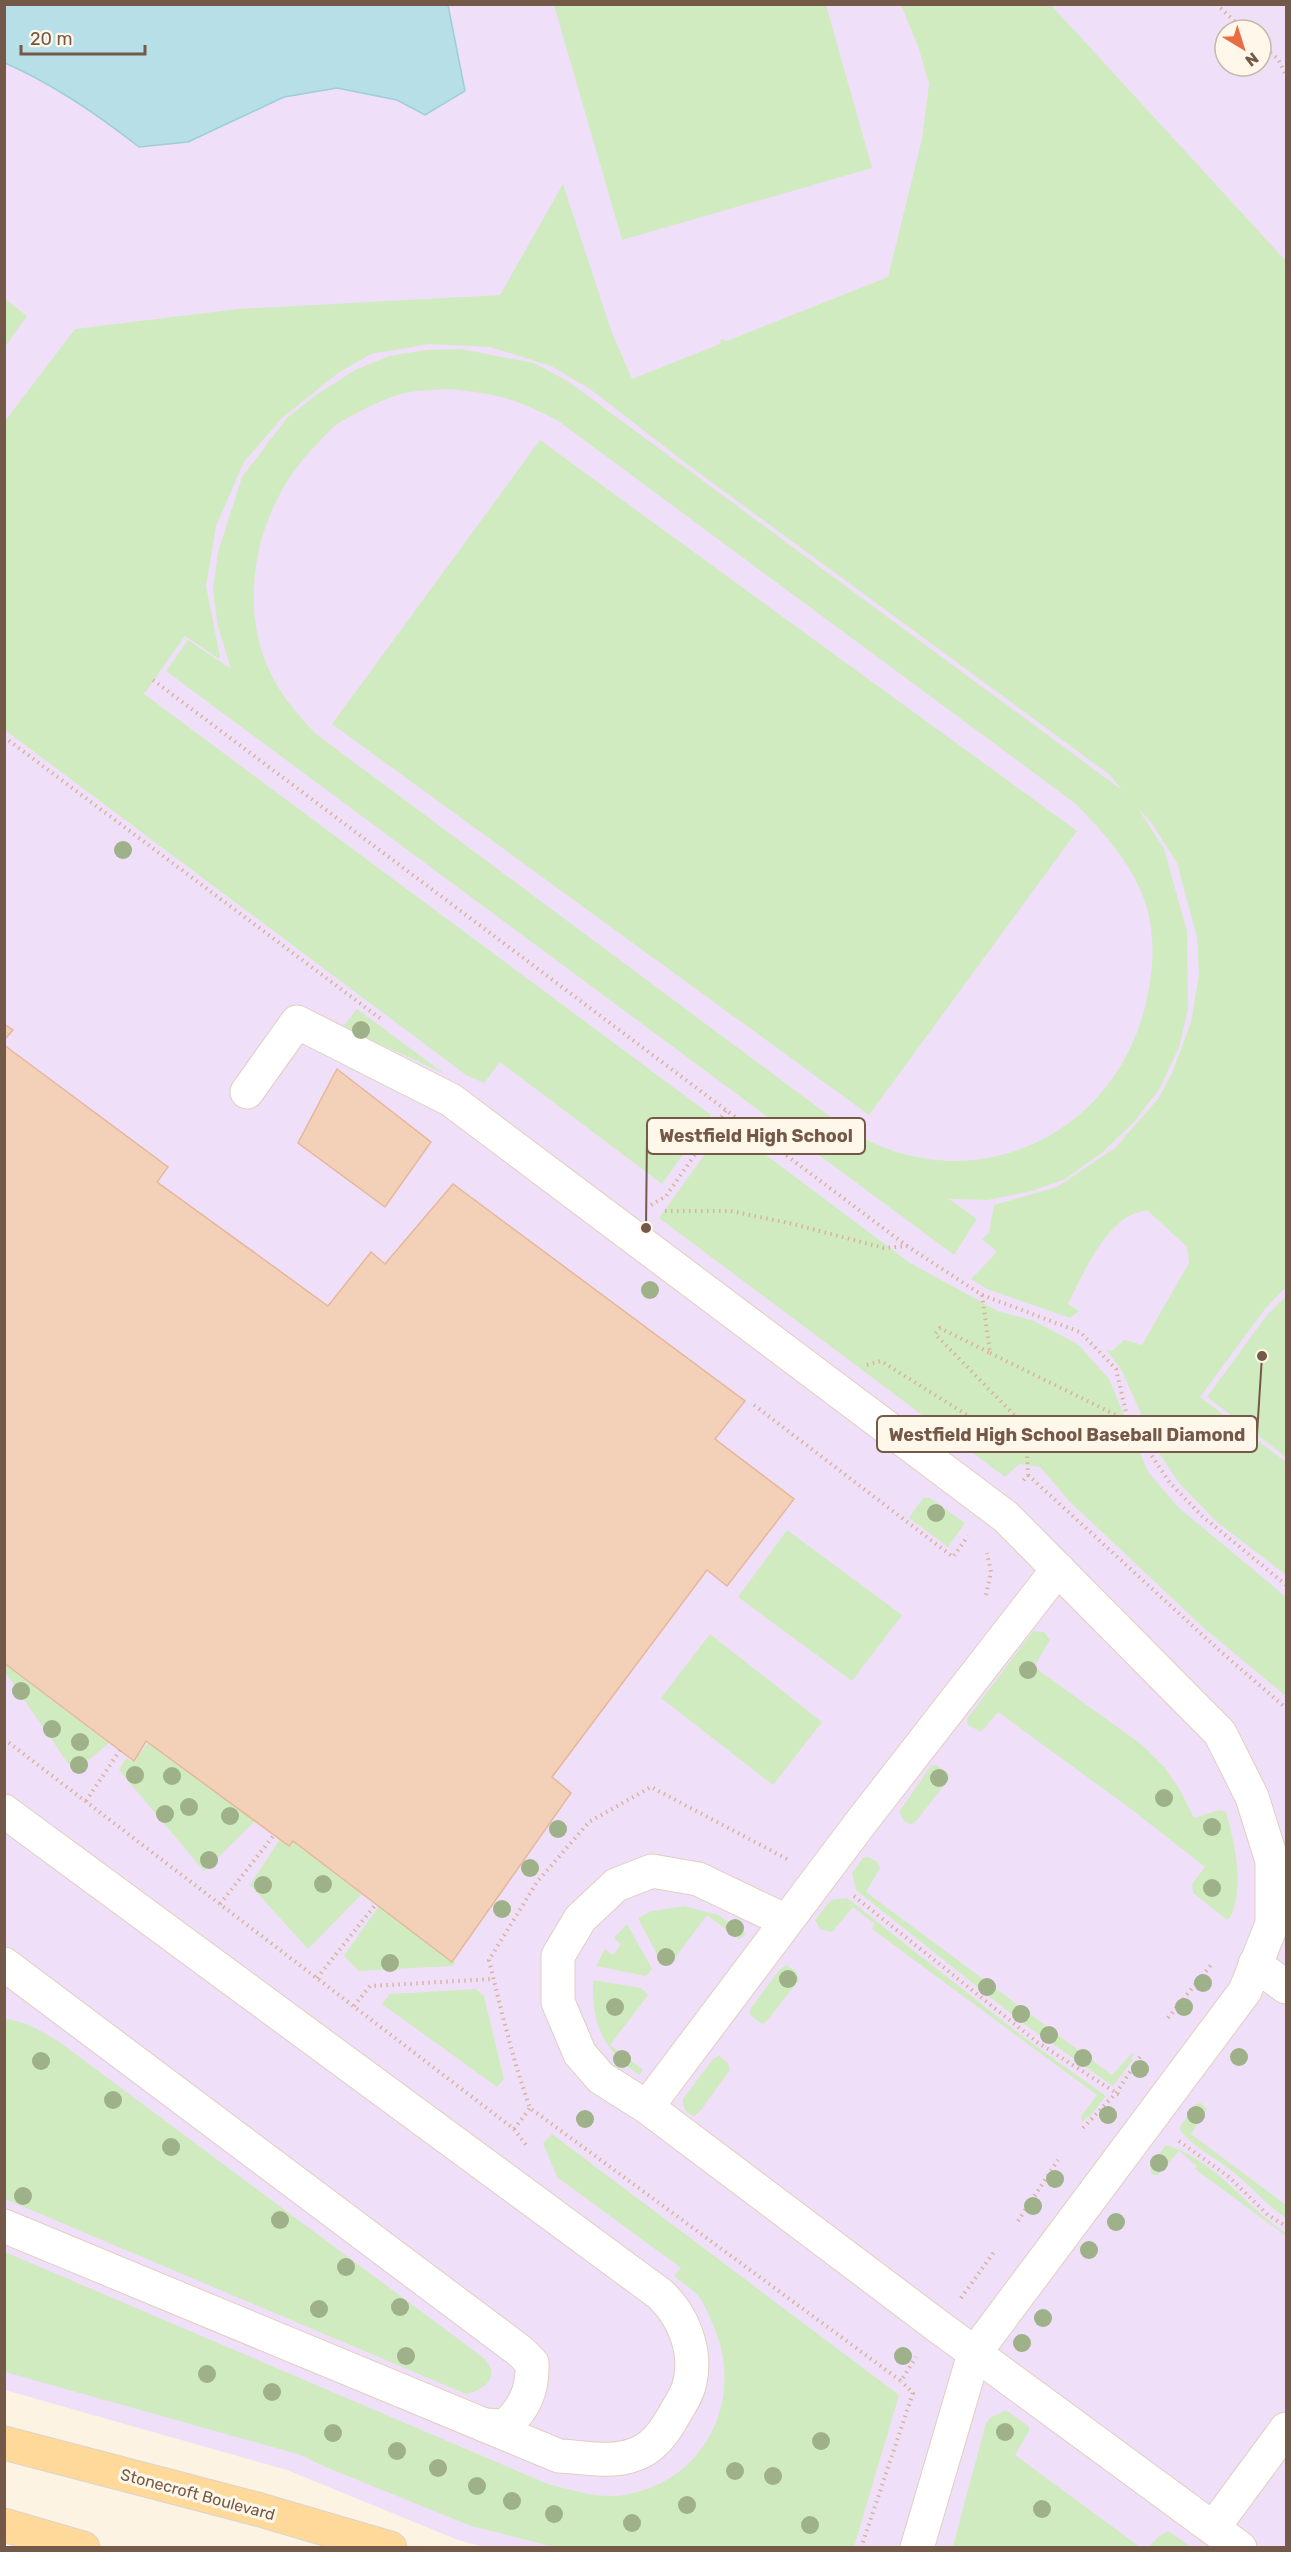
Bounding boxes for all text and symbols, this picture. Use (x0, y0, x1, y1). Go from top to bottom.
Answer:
scale bar (21, 18, 146, 56)
north arrow (1213, 18, 1273, 78)
text: 20 m (30, 28, 72, 50)
text: N (1242, 48, 1262, 70)
callout: Westfield High School (647, 1118, 865, 1154)
text: Westfield High School (659, 1125, 853, 1147)
callout: Westfield High School Baseball Diamond (877, 1416, 1257, 1452)
text: Westfield High School Baseball Diamond (889, 1424, 1245, 1446)
street label: Stonecroft Boulevard (119, 2465, 277, 2524)

